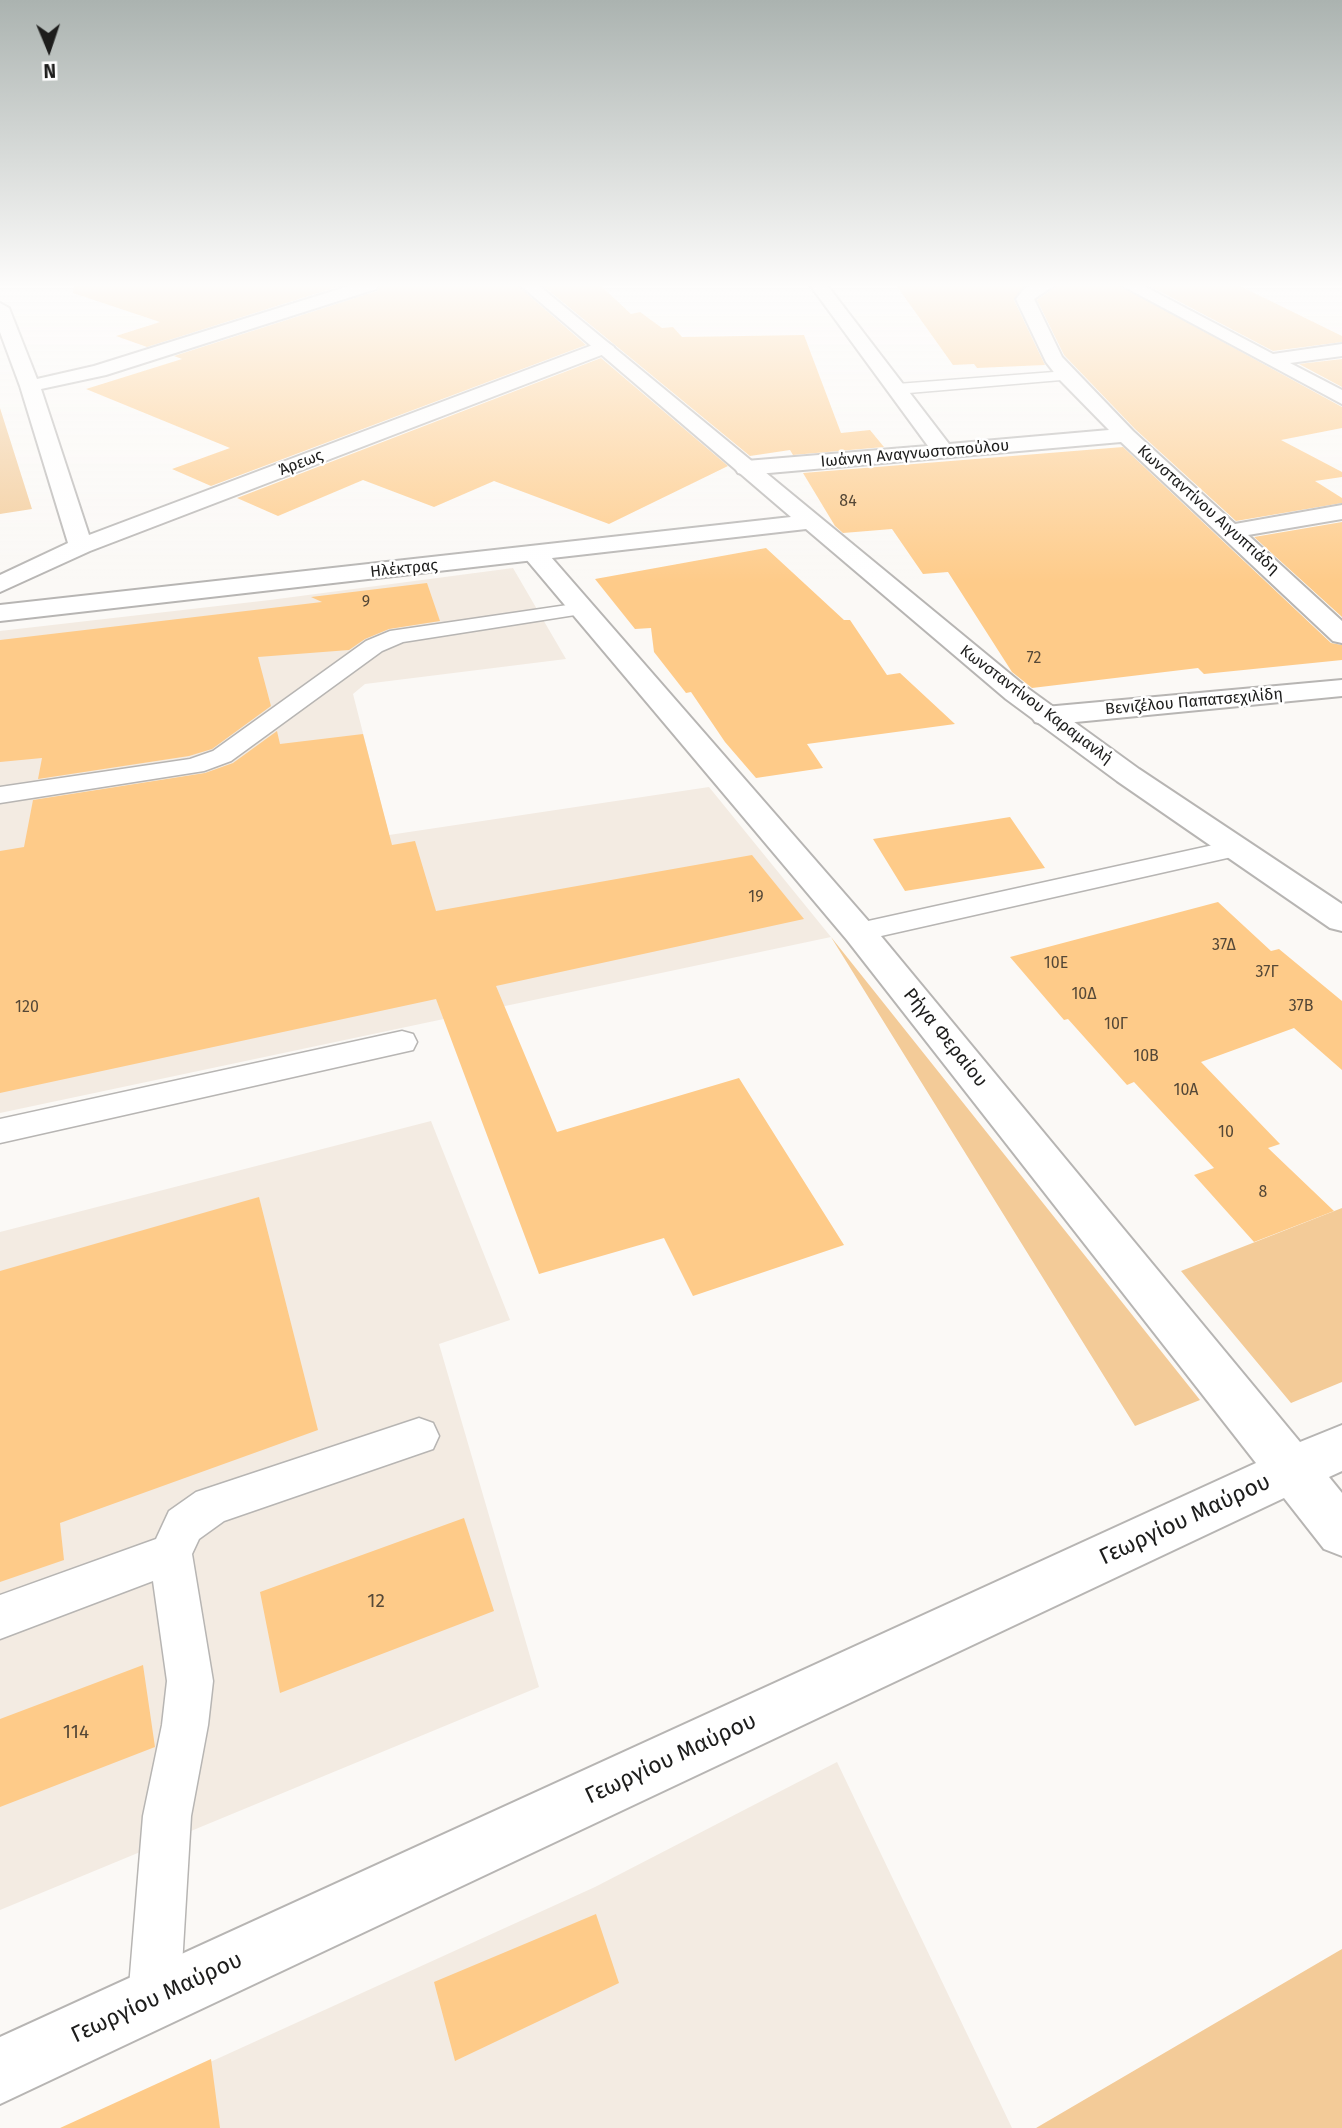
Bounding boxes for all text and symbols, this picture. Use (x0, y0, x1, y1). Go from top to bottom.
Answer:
north arrow (14, 14, 84, 84)
text: N (43, 59, 56, 82)
street label: Ιωάννη Αναγνωστοπούλου (820, 436, 1010, 472)
street label: Κωνσταντίνου Αιγυπτιάδη (1133, 441, 1283, 579)
street label: Άρεως (276, 446, 326, 480)
house number: 84 (839, 492, 857, 512)
street label: Ηλέκτρας (369, 556, 439, 582)
house number: 9 (362, 593, 370, 613)
street label: Κωνσταντίνου Καραμανλή (956, 641, 1116, 769)
house number: 72 (1027, 649, 1041, 669)
street label: Βενιζέλου Παπατσεχιλίδη (1104, 685, 1284, 719)
house number: 19 (748, 888, 764, 908)
house number: 37Δ (1212, 936, 1236, 956)
house number: 10Ε (1044, 954, 1068, 974)
house number: 37Γ (1255, 963, 1279, 983)
street label: Ρήγα Φεραίου (898, 984, 992, 1092)
house number: 10Δ (1071, 985, 1097, 1005)
house number: 37Β (1289, 997, 1313, 1017)
house number: 120 (15, 998, 39, 1018)
house number: 10Γ (1104, 1015, 1128, 1035)
house number: 10Β (1133, 1047, 1159, 1067)
house number: 10Α (1173, 1081, 1199, 1101)
house number: 10 (1218, 1123, 1234, 1143)
house number: 8 (1259, 1183, 1267, 1203)
street label: Γεωργίου Μαύρου (1095, 1468, 1275, 1572)
house number: 12 (367, 1591, 385, 1613)
street label: Γεωργίου Μαύρου (581, 1707, 761, 1811)
house number: 114 (63, 1722, 89, 1744)
street label: Γεωργίου Μαύρου (67, 1946, 247, 2050)

